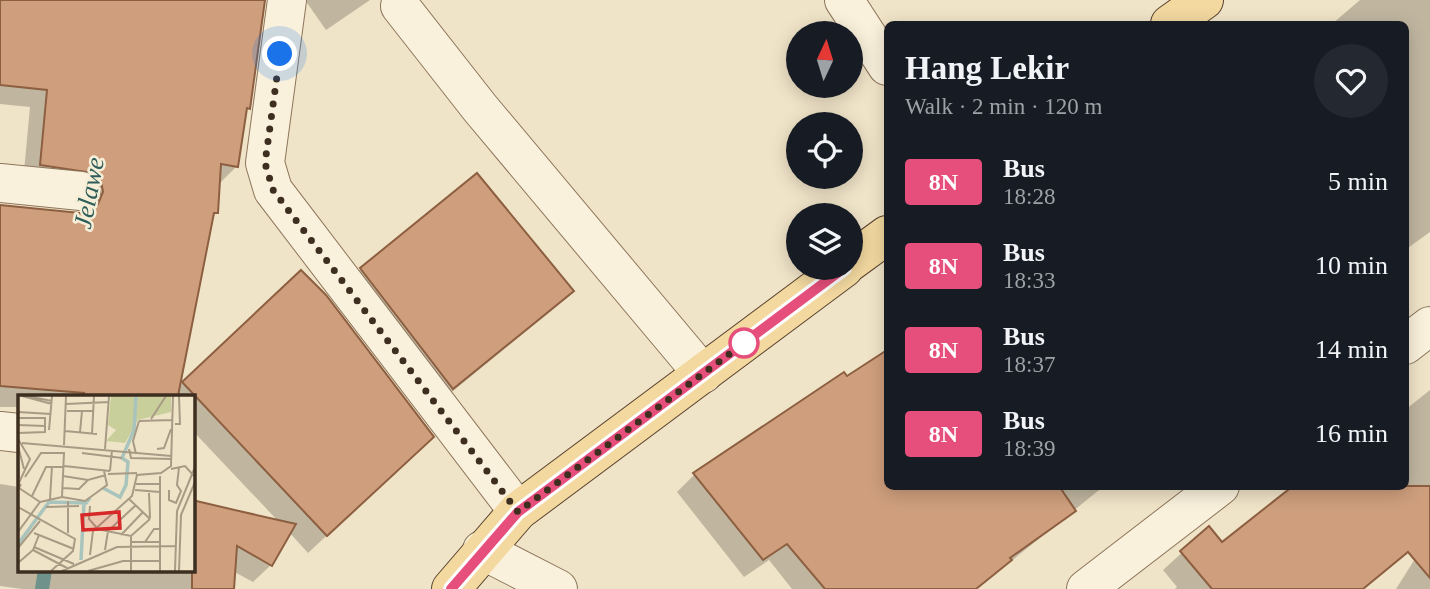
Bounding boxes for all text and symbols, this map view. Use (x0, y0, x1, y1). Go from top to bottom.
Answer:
north arrow (786, 21, 863, 98)
map controls (786, 21, 863, 280)
your location (262, 36, 297, 71)
button: heart (1314, 44, 1388, 118)
text: Hang Lekir (905, 50, 1069, 86)
text: Walk · 2 min · 120 m (905, 94, 1102, 119)
button: locate (786, 112, 863, 189)
text: Bus (1003, 154, 1045, 183)
water label: Jelawe (68, 155, 110, 231)
text: 5 min (1328, 167, 1388, 196)
text: 8N (929, 169, 958, 195)
text: 18:28 (1003, 184, 1055, 209)
button: layers (786, 203, 863, 280)
text: Bus (1003, 238, 1045, 267)
text: 10 min (1315, 251, 1388, 280)
text: 8N (929, 253, 958, 279)
text: 18:33 (1003, 268, 1055, 293)
text: Bus (1003, 322, 1045, 351)
unlabelled marker (729, 328, 759, 358)
text: 14 min (1315, 335, 1388, 364)
text: 8N (929, 337, 958, 363)
text: 18:37 (1003, 352, 1055, 377)
inset map (18, 395, 194, 572)
text: Bus (1003, 406, 1045, 435)
text: 16 min (1315, 419, 1388, 448)
text: 8N (929, 421, 958, 447)
text: 18:39 (1003, 436, 1055, 461)

